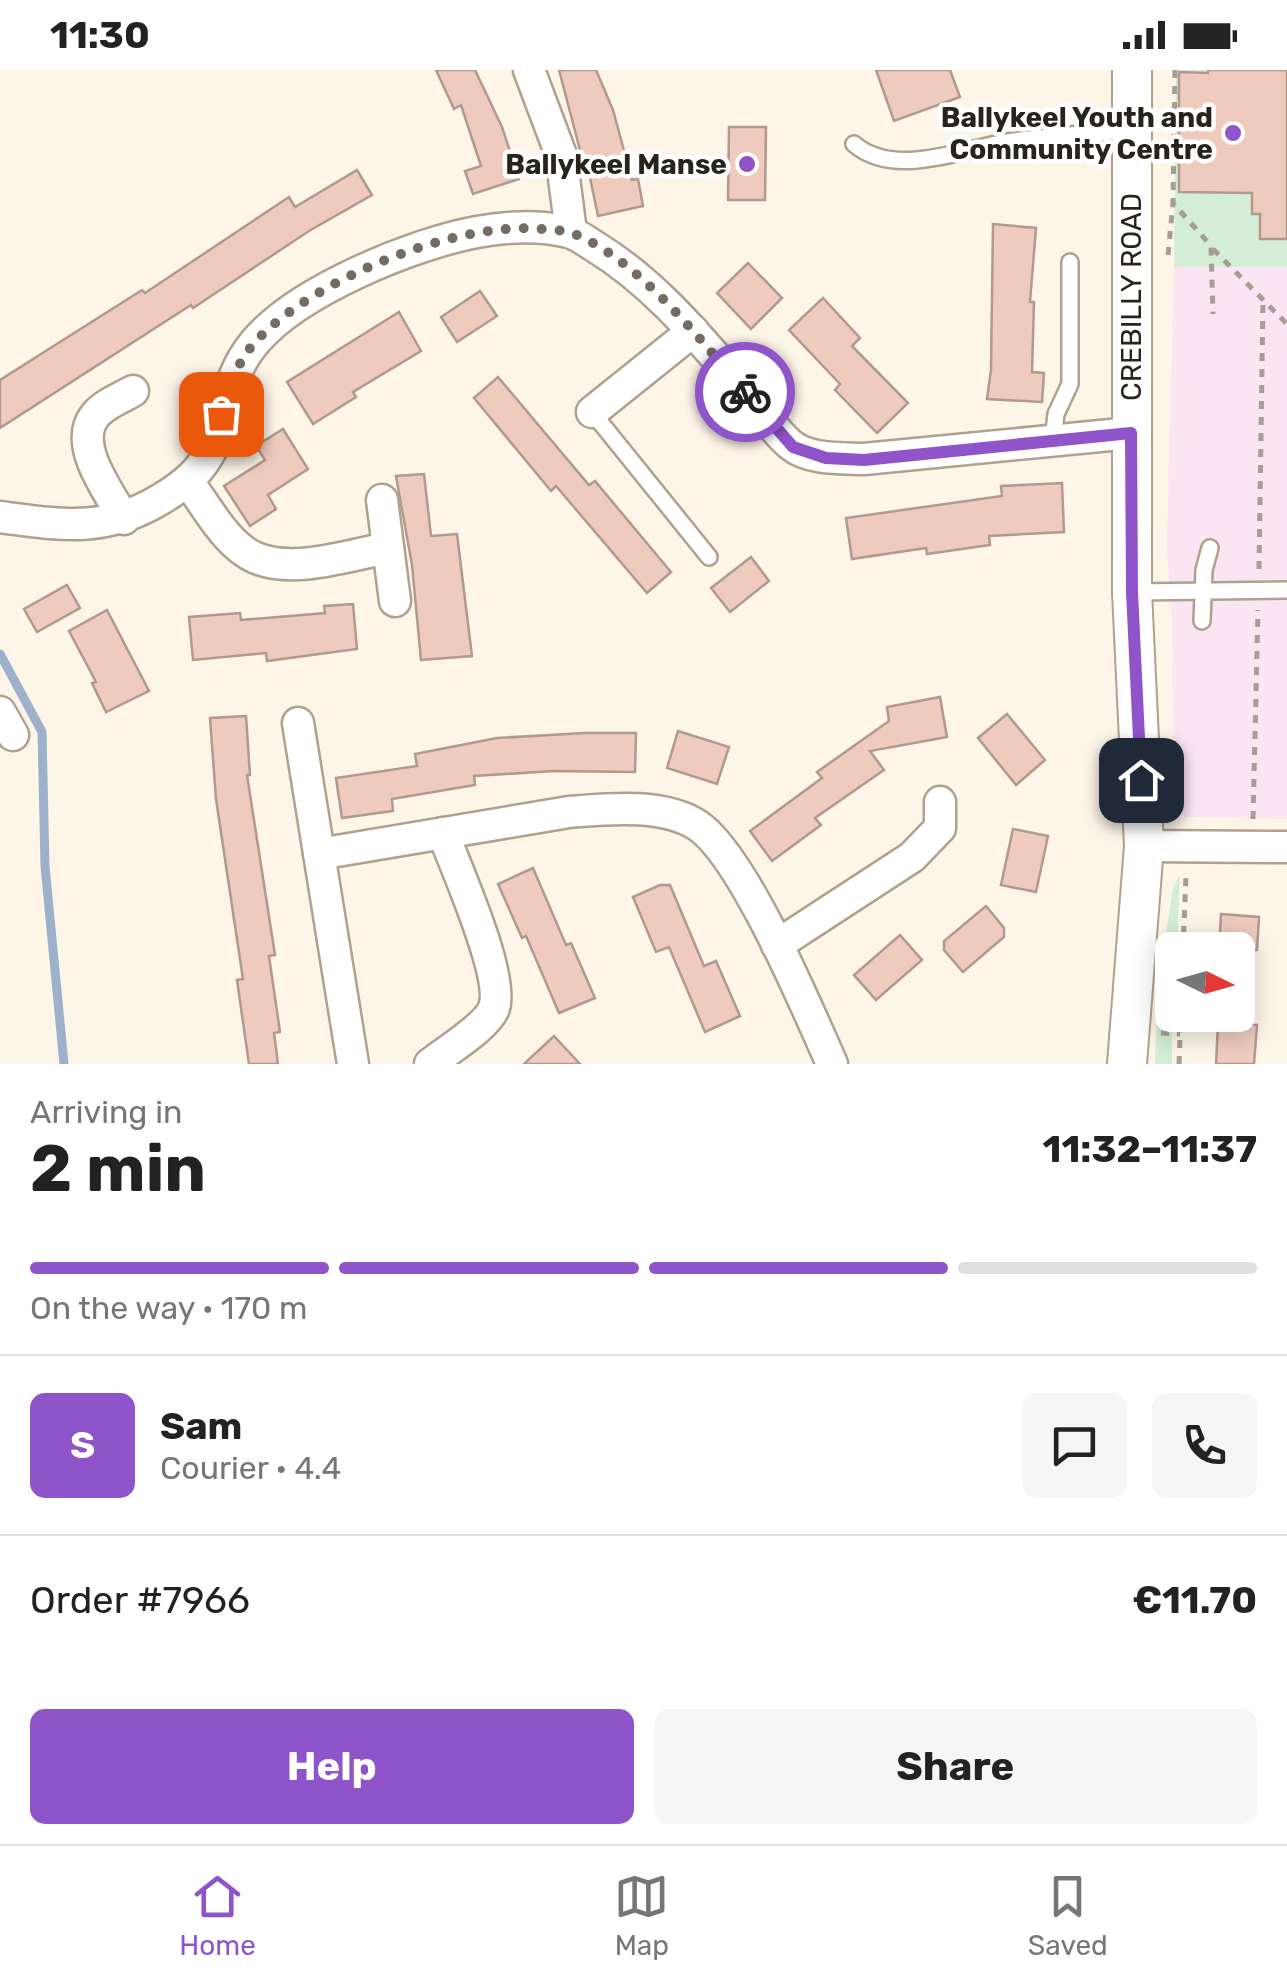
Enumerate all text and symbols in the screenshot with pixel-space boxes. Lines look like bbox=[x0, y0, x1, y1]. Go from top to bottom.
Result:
text: 11:30 bbox=[50, 12, 150, 58]
place label: Ballykeel Youth and Community Centre bbox=[941, 101, 1213, 166]
marker: Ballykeel Youth and Community Centre bbox=[1222, 122, 1244, 144]
place label: Ballykeel Manse bbox=[505, 148, 727, 181]
marker: Ballykeel Manse bbox=[736, 153, 758, 175]
street label: CREBILLY ROAD bbox=[1115, 193, 1148, 401]
courier bbox=[695, 342, 795, 442]
icon: bike bbox=[718, 365, 773, 420]
pin bbox=[179, 372, 264, 457]
icon: bag bbox=[194, 387, 249, 442]
pin bbox=[1099, 738, 1184, 823]
icon: home bbox=[1114, 753, 1169, 808]
north arrow bbox=[1155, 932, 1255, 1032]
map controls bbox=[1155, 932, 1255, 1032]
text: Arriving in bbox=[30, 1093, 182, 1131]
text: 11:32–11:37 bbox=[1043, 1126, 1257, 1172]
text: 2 min bbox=[30, 1130, 206, 1207]
text: On the way · 170 m bbox=[30, 1289, 308, 1327]
button: chat bbox=[1022, 1393, 1127, 1498]
button: phone bbox=[1152, 1393, 1257, 1498]
text: Sam bbox=[160, 1403, 242, 1449]
text: S bbox=[70, 1422, 95, 1468]
text: Courier · 4.4 bbox=[160, 1449, 341, 1487]
text: Order #7966 bbox=[30, 1577, 250, 1623]
text: €11.70 bbox=[1132, 1577, 1257, 1623]
button: Help bbox=[30, 1709, 634, 1824]
button: Share bbox=[654, 1709, 1257, 1824]
tab: Home bbox=[179, 1869, 256, 1962]
tab: Map bbox=[614, 1869, 669, 1962]
tab: Saved bbox=[1028, 1869, 1108, 1962]

